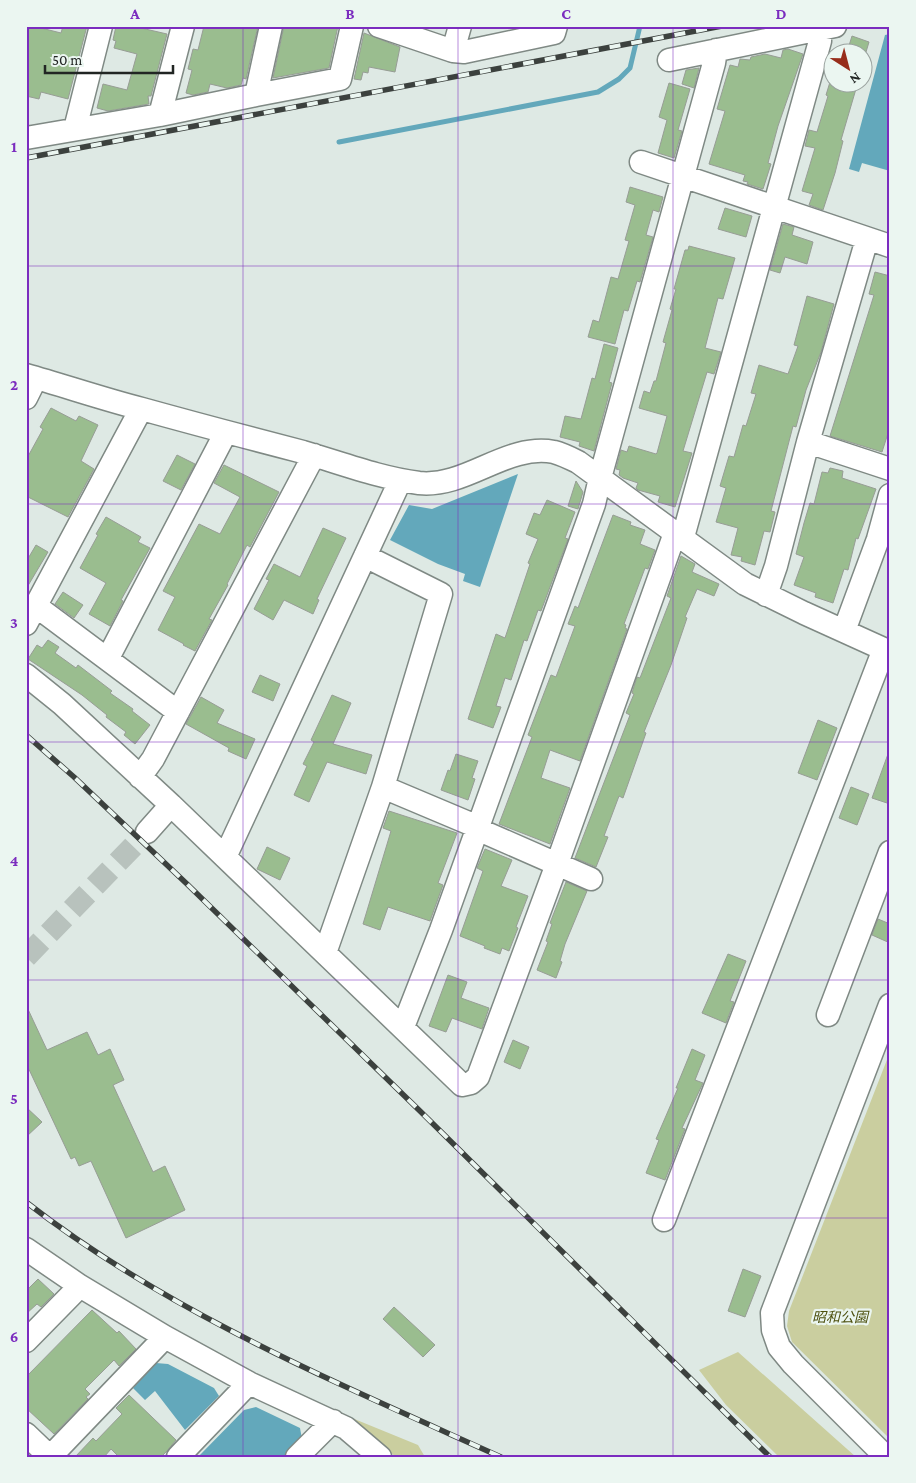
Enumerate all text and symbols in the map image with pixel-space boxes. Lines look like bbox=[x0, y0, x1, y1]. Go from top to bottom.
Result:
text: A bbox=[129, 5, 140, 22]
text: B bbox=[345, 5, 355, 22]
text: C bbox=[561, 5, 571, 22]
text: D bbox=[775, 5, 787, 22]
scale bar bbox=[45, 42, 172, 74]
north arrow bbox=[824, 42, 874, 92]
text: 50 m bbox=[52, 52, 82, 68]
text: N bbox=[847, 69, 864, 88]
text: 1 bbox=[11, 138, 17, 155]
text: 2 bbox=[10, 376, 18, 393]
text: 3 bbox=[10, 614, 18, 631]
text: 4 bbox=[10, 852, 19, 869]
text: 5 bbox=[10, 1090, 18, 1107]
park label: 昭和公園 bbox=[812, 1309, 870, 1325]
text: 6 bbox=[10, 1328, 18, 1345]

